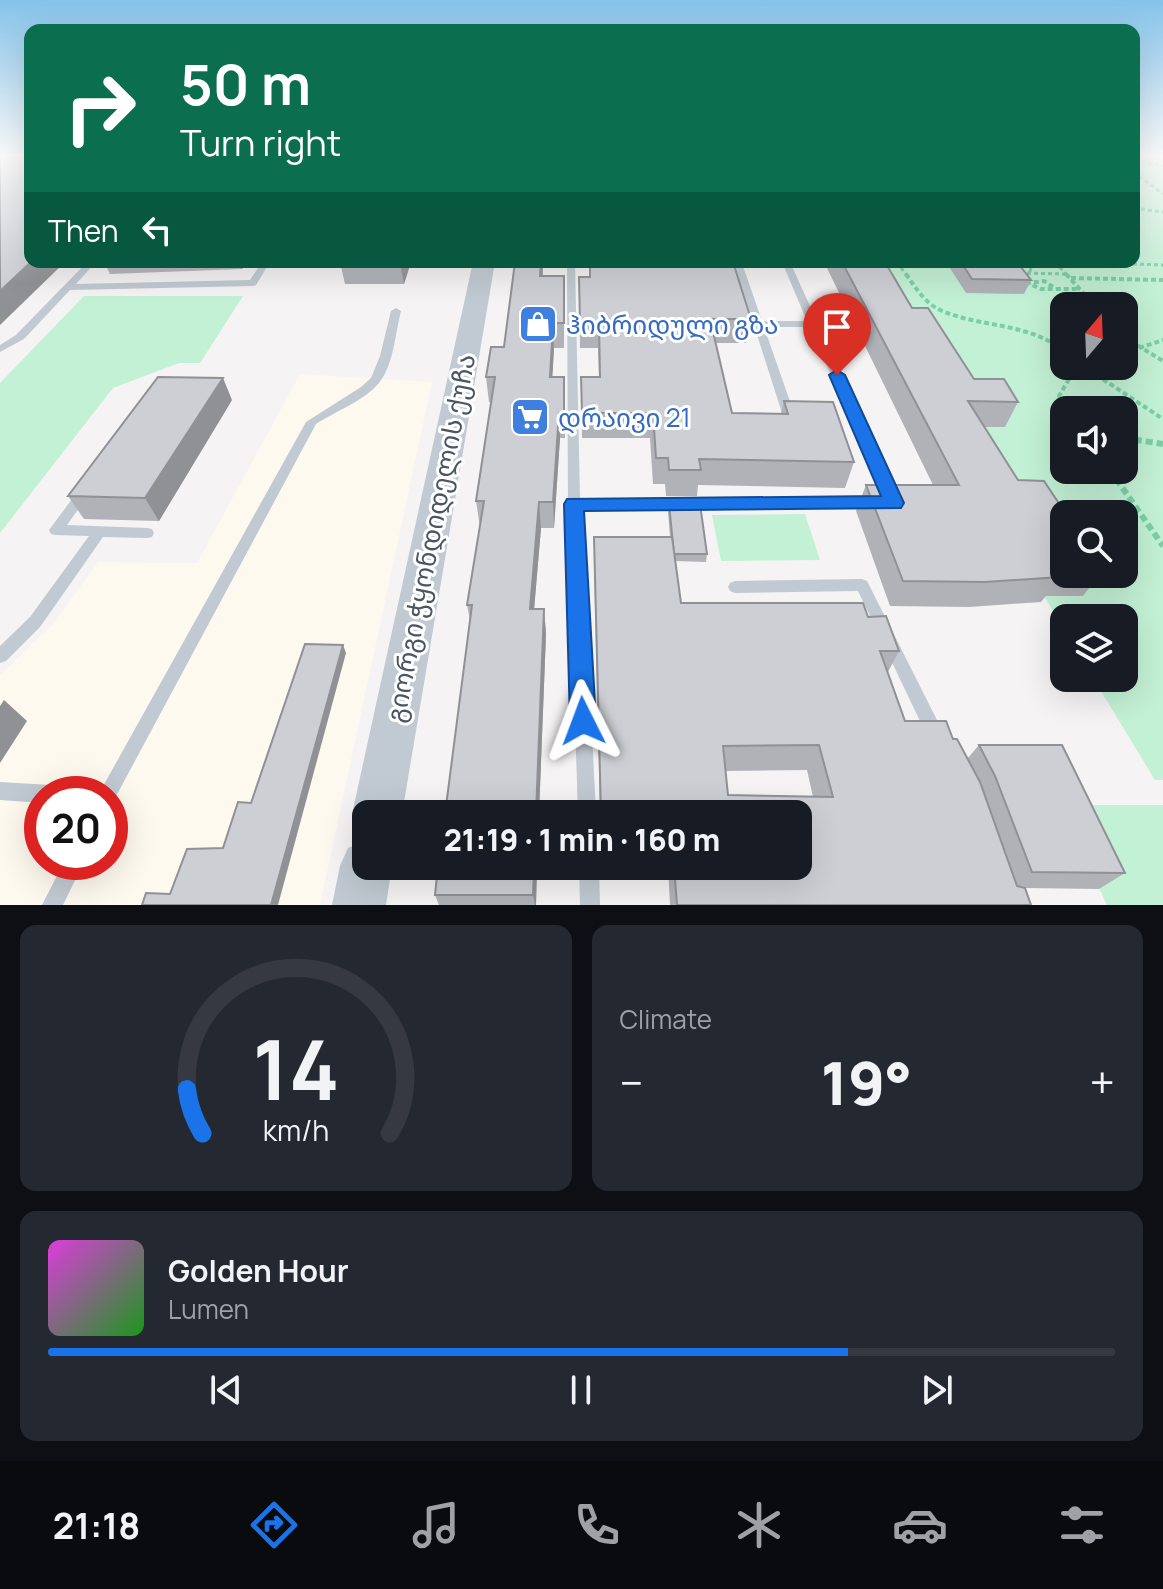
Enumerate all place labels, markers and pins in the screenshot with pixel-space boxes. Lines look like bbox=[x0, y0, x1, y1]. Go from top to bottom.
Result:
pin bbox=[803, 293, 871, 375]
shop icon: ჰიბრიდული გზა bbox=[517, 303, 559, 345]
place label: ჰიბრიდული გზა bbox=[566, 306, 779, 342]
supermarket icon: დრაივი 21 bbox=[509, 396, 551, 438]
place label: დრაივი 21 bbox=[558, 399, 691, 435]

